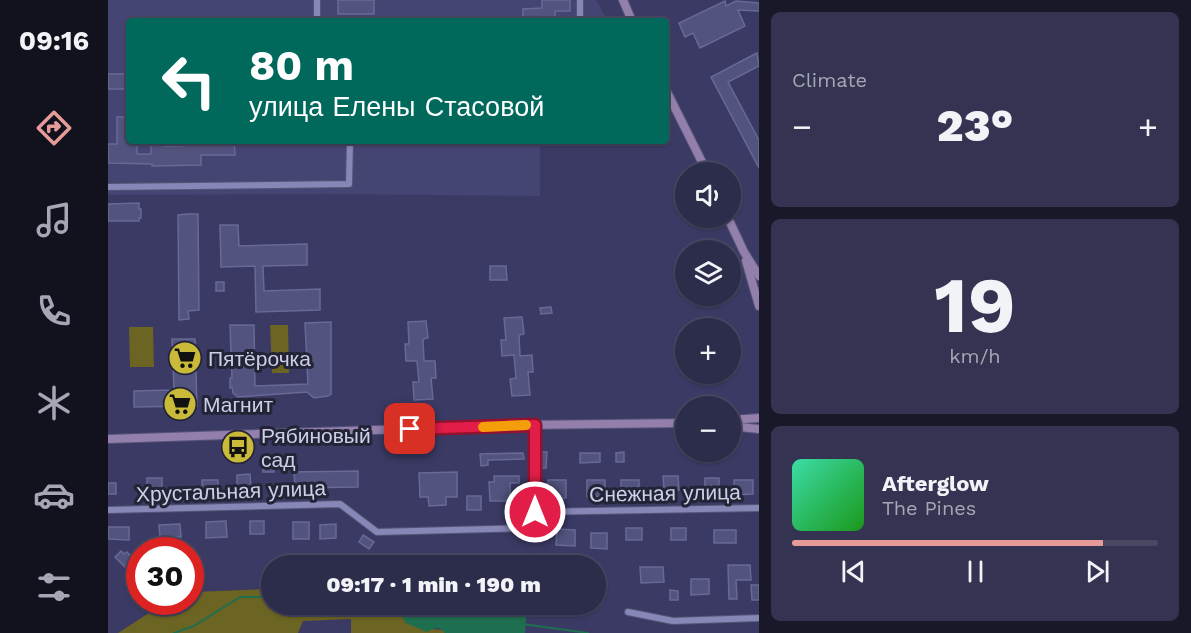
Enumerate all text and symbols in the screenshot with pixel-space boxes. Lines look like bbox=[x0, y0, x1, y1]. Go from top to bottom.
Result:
text: 09:16 bbox=[19, 25, 89, 57]
text: 80 m bbox=[249, 41, 354, 90]
icon: left bbox=[150, 42, 228, 120]
text: Climate bbox=[792, 68, 867, 92]
text: улица Елены Стасовой bbox=[249, 91, 544, 123]
text: 23° bbox=[937, 99, 1013, 152]
icon: directions bbox=[33, 107, 75, 149]
text: − bbox=[792, 107, 812, 146]
text: + bbox=[1138, 107, 1158, 146]
map controls bbox=[675, 162, 741, 462]
button: sound bbox=[675, 162, 741, 228]
icon: music bbox=[33, 199, 75, 241]
button: layers bbox=[675, 240, 741, 306]
text: 19 bbox=[934, 259, 1016, 351]
icon: phone bbox=[33, 290, 75, 332]
button: + bbox=[675, 318, 741, 384]
supermarket icon: Пятёрочка bbox=[167, 340, 203, 376]
text: km/h bbox=[949, 344, 1001, 368]
place label: Пятёрочка bbox=[208, 346, 311, 371]
icon: climate bbox=[33, 382, 75, 424]
supermarket icon: Магнит bbox=[162, 386, 198, 422]
place label: Магнит bbox=[203, 392, 273, 417]
button: − bbox=[675, 396, 741, 462]
pin bbox=[384, 403, 435, 454]
icon: arrive bbox=[393, 412, 426, 445]
place label: Рябиновый сад bbox=[261, 423, 371, 472]
bus stop icon: Рябиновый сад bbox=[220, 429, 256, 465]
text: Afterglow bbox=[882, 471, 989, 496]
icon: car bbox=[33, 474, 75, 516]
street label: Хрустальная улица bbox=[136, 475, 327, 507]
street label: Снежная улица bbox=[589, 479, 741, 507]
position arrow bbox=[503, 480, 567, 544]
text: The Pines bbox=[882, 496, 976, 520]
speed limit sign: 30 bbox=[126, 537, 204, 615]
icon: previous bbox=[837, 555, 870, 588]
icon: pause bbox=[959, 555, 992, 588]
icon: next bbox=[1081, 555, 1114, 588]
icon: filters bbox=[33, 566, 75, 608]
text: 09:17 · 1 min · 190 m bbox=[326, 572, 541, 597]

